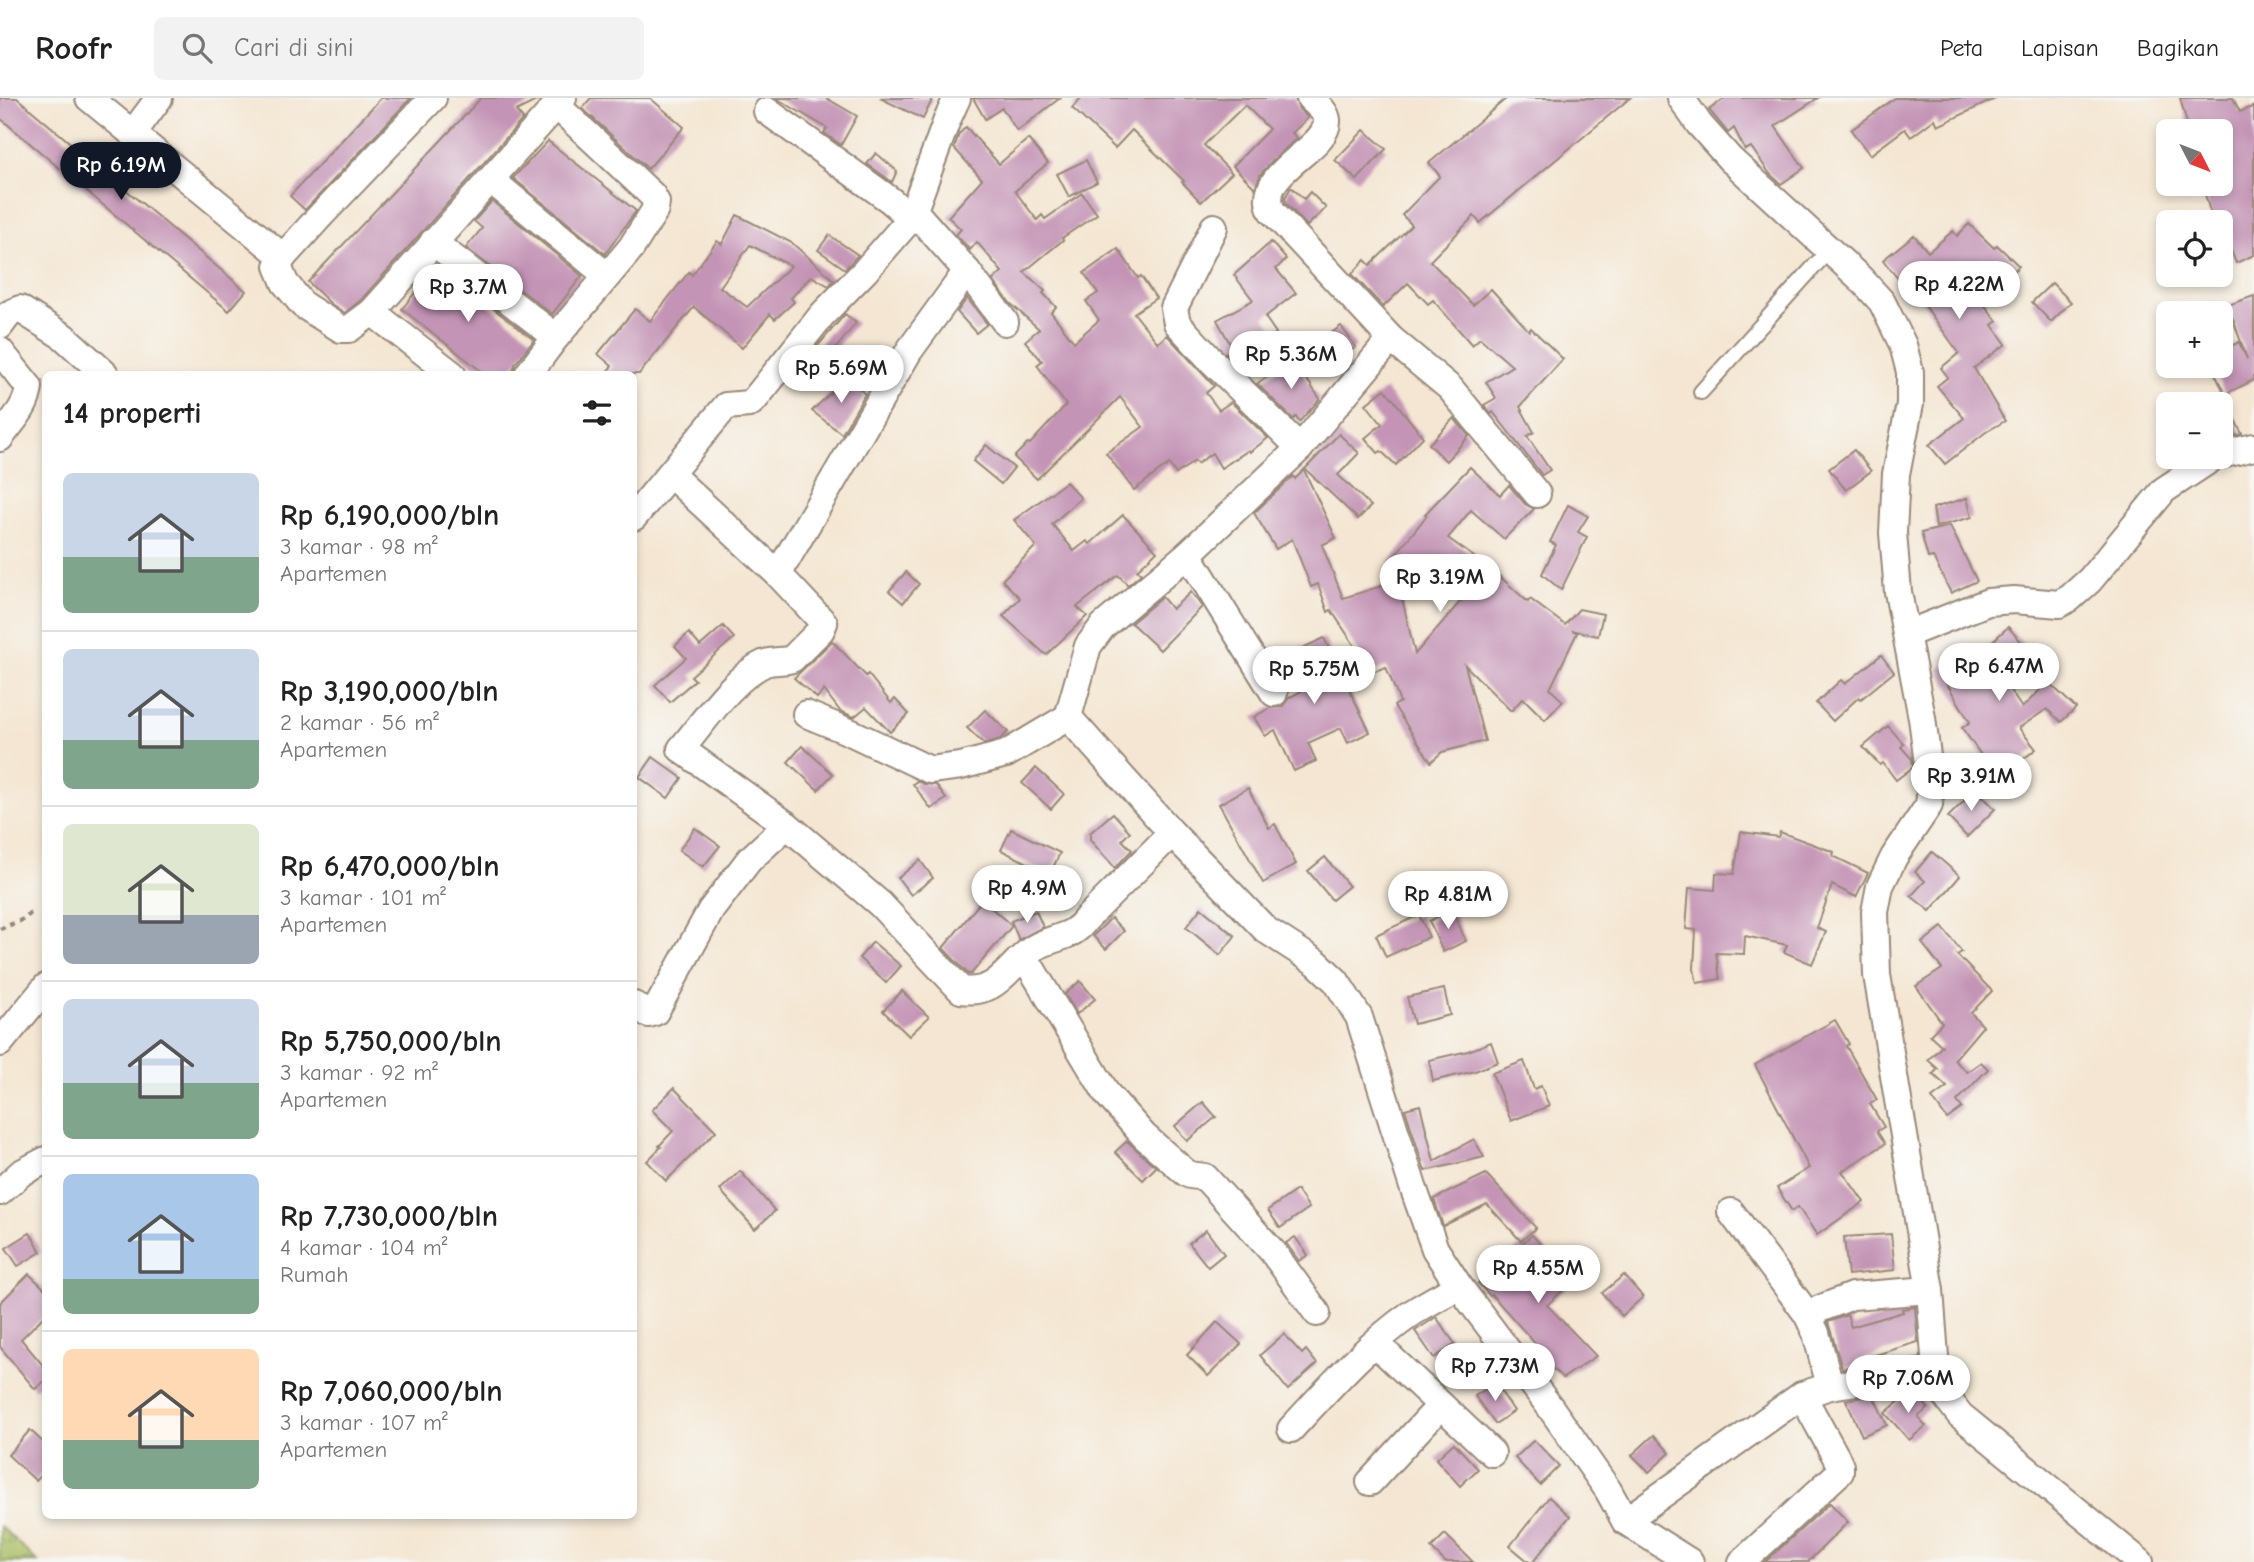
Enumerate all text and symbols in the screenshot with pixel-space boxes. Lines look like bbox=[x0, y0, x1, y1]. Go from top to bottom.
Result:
search box bbox=[154, 17, 644, 80]
text: Roofr bbox=[35, 29, 112, 67]
icon: search bbox=[178, 29, 216, 67]
text: Cari di sini bbox=[234, 33, 354, 63]
text: Peta bbox=[1940, 34, 1983, 62]
text: Lapisan bbox=[2021, 34, 2099, 62]
text: Bagikan bbox=[2137, 34, 2219, 62]
north arrow bbox=[2156, 119, 2233, 196]
map controls bbox=[2156, 119, 2233, 469]
pin: Rp 6.19M bbox=[49, 142, 193, 202]
text: Rp 6.19M bbox=[76, 151, 166, 178]
button: locate bbox=[2156, 210, 2233, 287]
pin: Rp 4.22M bbox=[1887, 262, 2031, 321]
pin: Rp 3.7M bbox=[403, 264, 533, 324]
text: Rp 4.22M bbox=[1914, 270, 2004, 297]
text: Rp 3.7M bbox=[429, 273, 507, 300]
button: + bbox=[2156, 301, 2233, 378]
pin: Rp 5.36M bbox=[1219, 331, 1363, 391]
text: Rp 5.36M bbox=[1245, 340, 1337, 367]
pin: Rp 5.69M bbox=[769, 345, 913, 405]
text: Rp 5.69M bbox=[795, 354, 887, 381]
button: − bbox=[2156, 392, 2233, 469]
icon: filters bbox=[578, 394, 616, 432]
text: 14 properti bbox=[63, 396, 202, 431]
text: Rp 6,190,000/bln bbox=[280, 498, 499, 533]
icon: home bbox=[119, 501, 203, 585]
text: 3 kamar · 98 m² bbox=[280, 533, 438, 560]
pin: Rp 3.19M bbox=[1368, 554, 1512, 614]
text: Apartemen bbox=[280, 560, 387, 587]
text: Rp 3.19M bbox=[1396, 563, 1484, 590]
pin: Rp 6.47M bbox=[1927, 644, 2071, 703]
pin: Rp 5.75M bbox=[1242, 646, 1386, 706]
text: Rp 6.47M bbox=[1954, 652, 2044, 679]
text: Rp 5.75M bbox=[1268, 655, 1360, 682]
text: Rp 3,190,000/bln bbox=[280, 674, 498, 709]
icon: home bbox=[119, 677, 203, 761]
text: 2 kamar · 56 m² bbox=[280, 709, 439, 736]
text: Apartemen bbox=[280, 736, 387, 763]
pin: Rp 3.91M bbox=[1899, 754, 2043, 813]
text: Rp 3.91M bbox=[1927, 762, 2015, 789]
text: Rp 6,470,000/bln bbox=[280, 849, 499, 884]
icon: home bbox=[119, 852, 203, 936]
pin: Rp 4.9M bbox=[962, 866, 1092, 925]
pin: Rp 4.81M bbox=[1376, 872, 1520, 931]
text: Rp 4.9M bbox=[987, 874, 1067, 901]
text: Rp 4.81M bbox=[1404, 880, 1492, 907]
text: 3 kamar · 101 m² bbox=[280, 884, 446, 911]
text: Apartemen bbox=[280, 911, 387, 938]
text: Rp 5,750,000/bln bbox=[280, 1024, 502, 1059]
icon: home bbox=[119, 1027, 203, 1111]
text: 3 kamar · 92 m² bbox=[280, 1059, 438, 1086]
text: Apartemen bbox=[280, 1086, 387, 1113]
text: Rp 7,730,000/bln bbox=[280, 1199, 498, 1234]
icon: home bbox=[119, 1202, 203, 1286]
text: 4 kamar · 104 m² bbox=[280, 1234, 447, 1261]
pin: Rp 4.55M bbox=[1466, 1246, 1610, 1305]
text: Rp 4.55M bbox=[1492, 1254, 1584, 1281]
text: Rumah bbox=[280, 1261, 349, 1288]
pin: Rp 7.73M bbox=[1423, 1344, 1567, 1403]
text: Rp 7.73M bbox=[1451, 1352, 1539, 1379]
pin: Rp 7.06M bbox=[1836, 1356, 1980, 1415]
text: Rp 7.06M bbox=[1862, 1364, 1954, 1391]
text: Rp 7,060,000/bln bbox=[280, 1374, 503, 1409]
icon: home bbox=[119, 1377, 203, 1461]
text: 3 kamar · 107 m² bbox=[280, 1409, 448, 1436]
text: Apartemen bbox=[280, 1436, 387, 1463]

